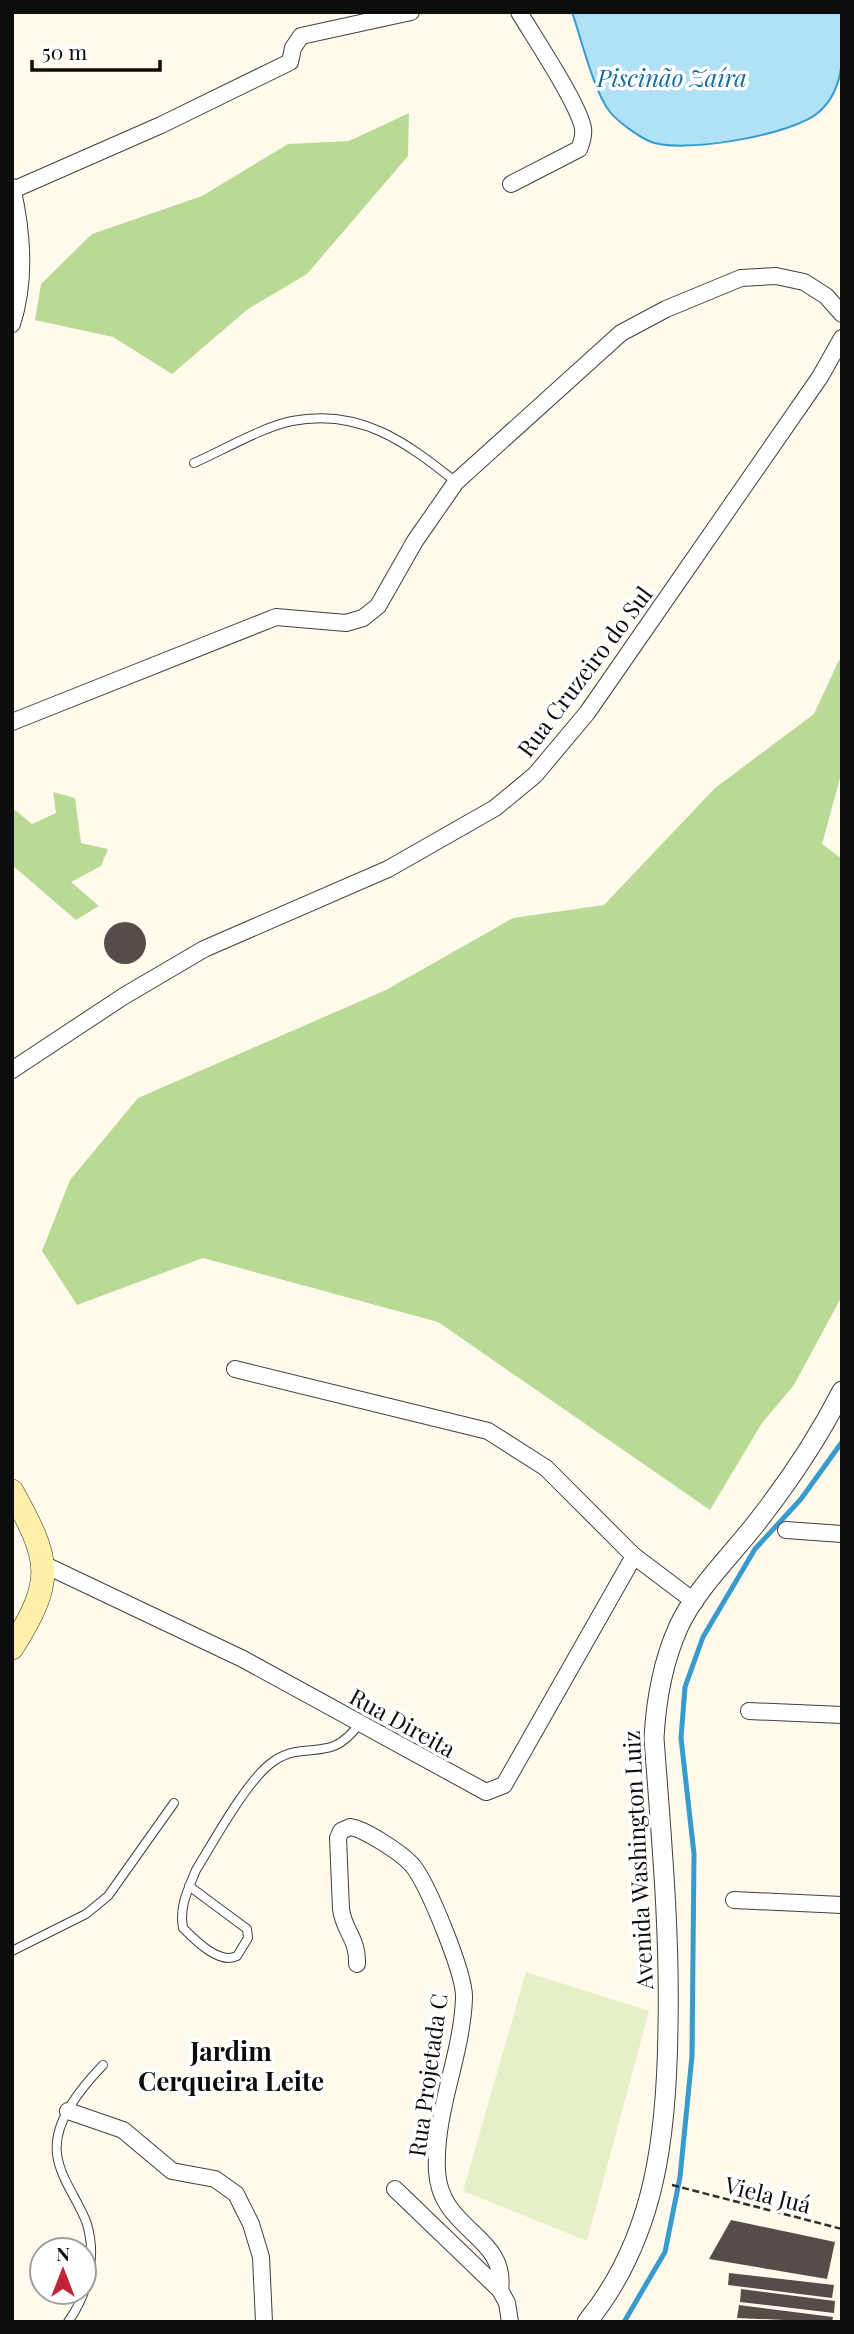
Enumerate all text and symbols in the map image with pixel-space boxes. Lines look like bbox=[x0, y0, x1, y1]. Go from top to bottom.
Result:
scale bar bbox=[32, 28, 159, 72]
text: 50 m bbox=[42, 37, 88, 65]
water label: Piscinão Zaíra bbox=[596, 61, 747, 93]
street label: Rua Cruzeiro do Sul bbox=[510, 579, 659, 763]
street label: Rua Direita bbox=[345, 1680, 462, 1764]
street label: Avenida Washington Luiz bbox=[615, 1730, 659, 1991]
street label: Rua Projetada C bbox=[400, 1991, 454, 2159]
district label: Jardim Cerqueira Leite bbox=[138, 2033, 324, 2098]
street label: Viela Juá bbox=[721, 2168, 815, 2220]
north arrow bbox=[28, 2236, 98, 2306]
text: N bbox=[56, 2240, 70, 2266]

